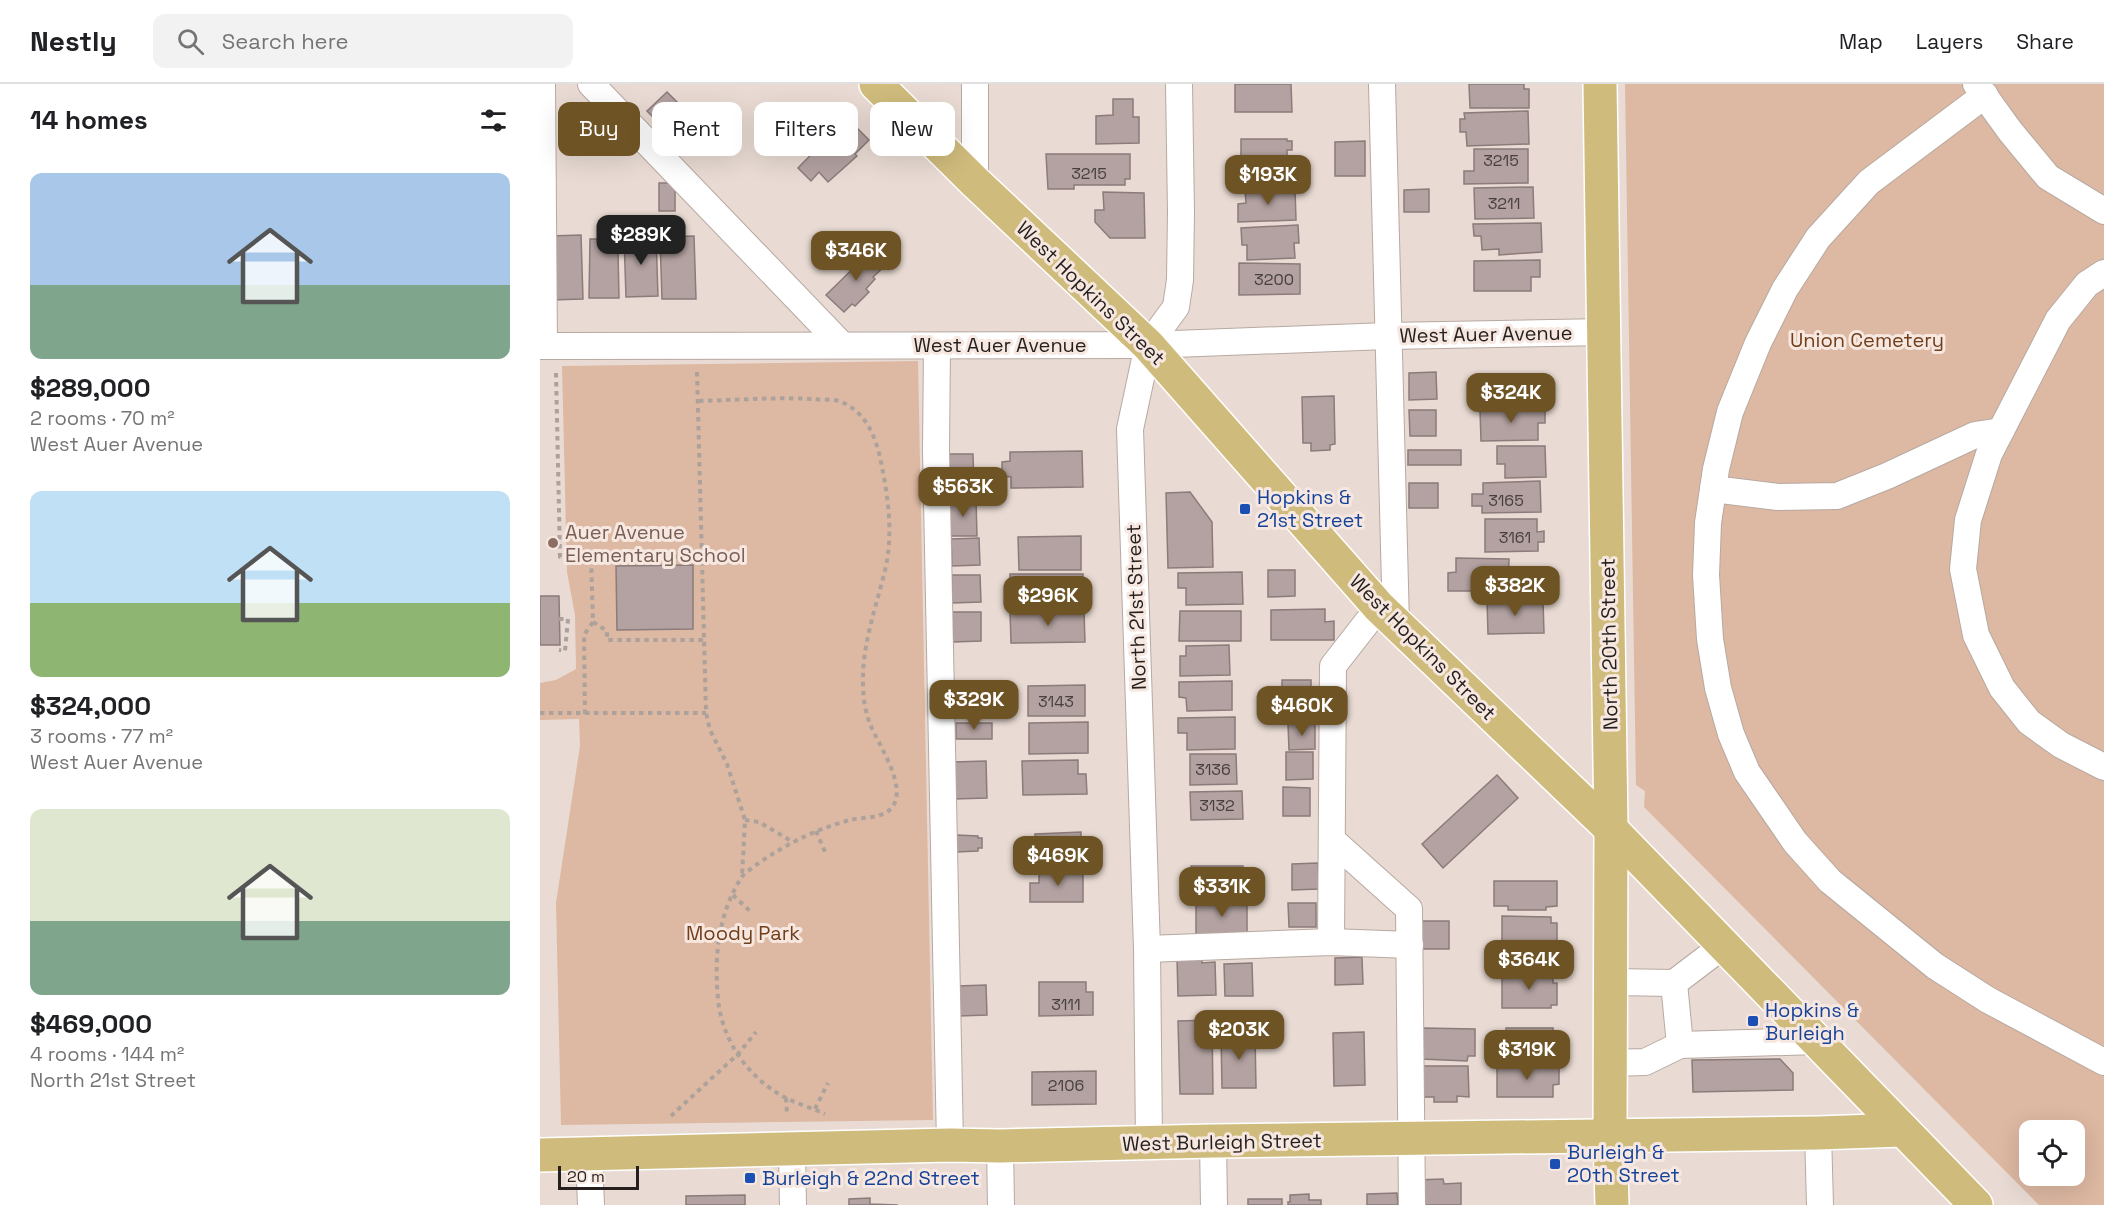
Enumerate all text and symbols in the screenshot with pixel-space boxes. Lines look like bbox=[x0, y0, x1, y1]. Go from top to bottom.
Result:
search box bbox=[153, 14, 573, 68]
text: Nestly bbox=[30, 23, 117, 59]
icon: search bbox=[174, 25, 207, 58]
text: Search here bbox=[222, 27, 349, 55]
text: Map bbox=[1839, 28, 1883, 55]
text: Layers bbox=[1916, 28, 1983, 55]
text: Share bbox=[2016, 28, 2074, 55]
chip: Buy bbox=[558, 102, 640, 156]
chip: Rent bbox=[652, 102, 742, 156]
chip: Filters bbox=[754, 102, 858, 156]
chip: New bbox=[870, 102, 955, 156]
text: 14 homes bbox=[30, 103, 148, 137]
icon: filters bbox=[477, 104, 510, 137]
house number: 3215 bbox=[1483, 150, 1519, 171]
pin: $193K bbox=[1226, 155, 1310, 206]
text: $193K bbox=[1239, 161, 1297, 187]
house number: 3215 bbox=[1071, 163, 1107, 184]
house number: 3211 bbox=[1488, 193, 1520, 214]
icon: home bbox=[216, 212, 324, 320]
pin: $289K bbox=[599, 215, 683, 266]
street label: West Hopkins Street bbox=[1011, 215, 1171, 371]
text: $289K bbox=[611, 221, 671, 247]
pin: $346K bbox=[814, 231, 898, 282]
text: $346K bbox=[825, 237, 887, 263]
house number: 3200 bbox=[1254, 269, 1294, 290]
street label: West Auer Avenue bbox=[1399, 319, 1573, 349]
park label: Union Cemetery bbox=[1790, 327, 1944, 353]
street label: West Auer Avenue bbox=[913, 332, 1087, 358]
text: $289,000 bbox=[30, 371, 150, 405]
pin: $324K bbox=[1469, 373, 1553, 424]
text: $324K bbox=[1480, 379, 1542, 405]
text: 2 rooms · 70 m² bbox=[30, 405, 174, 431]
text: West Auer Avenue bbox=[30, 431, 203, 457]
pin: $563K bbox=[921, 467, 1005, 518]
text: $563K bbox=[932, 473, 994, 499]
place label: Hopkins & 21st Street bbox=[1257, 484, 1363, 533]
house number: 3165 bbox=[1488, 490, 1524, 511]
marker: Hopkins & 21st Street bbox=[1238, 502, 1252, 516]
place label: Auer Avenue Elementary School bbox=[565, 519, 746, 568]
street label: North 21st Street bbox=[1120, 524, 1152, 690]
house number: 3161 bbox=[1499, 527, 1531, 548]
icon: home bbox=[216, 530, 324, 638]
marker: Auer Avenue Elementary School bbox=[546, 536, 560, 550]
street label: North 20th Street bbox=[1594, 558, 1624, 730]
pin: $382K bbox=[1473, 566, 1557, 617]
street label: West Hopkins Street bbox=[1344, 568, 1502, 726]
text: $382K bbox=[1485, 572, 1545, 598]
pin: $296K bbox=[1006, 576, 1090, 627]
text: $296K bbox=[1017, 582, 1079, 608]
pin: $329K bbox=[932, 680, 1016, 731]
text: $329K bbox=[944, 686, 1004, 712]
pin: $460K bbox=[1260, 686, 1344, 737]
text: $324,000 bbox=[30, 689, 151, 723]
house number: 3143 bbox=[1038, 691, 1074, 712]
text: $460K bbox=[1271, 692, 1333, 718]
text: 3 rooms · 77 m² bbox=[30, 723, 173, 749]
text: West Auer Avenue bbox=[30, 749, 203, 775]
house number: 3136 bbox=[1195, 759, 1231, 780]
house number: 3132 bbox=[1199, 795, 1235, 816]
pin: $469K bbox=[1016, 836, 1100, 887]
text: $469K bbox=[1027, 842, 1089, 868]
icon: home bbox=[216, 848, 324, 956]
pin: $331K bbox=[1180, 867, 1264, 918]
text: $331K bbox=[1193, 873, 1251, 899]
park label: Moody Park bbox=[686, 920, 800, 946]
pin: $364K bbox=[1487, 940, 1571, 991]
text: $364K bbox=[1498, 946, 1560, 972]
house number: 3111 bbox=[1051, 994, 1081, 1015]
place label: Hopkins & Burleigh bbox=[1765, 997, 1859, 1046]
text: $469,000 bbox=[30, 1007, 152, 1041]
pin: $203K bbox=[1197, 1010, 1281, 1061]
marker: Hopkins & Burleigh bbox=[1746, 1014, 1760, 1028]
text: $203K bbox=[1208, 1016, 1270, 1042]
pin: $319K bbox=[1485, 1030, 1569, 1081]
text: $319K bbox=[1498, 1036, 1556, 1062]
text: 4 rooms · 144 m² bbox=[30, 1041, 184, 1067]
text: North 21st Street bbox=[30, 1067, 196, 1093]
house number: 2106 bbox=[1048, 1075, 1084, 1096]
map controls bbox=[2019, 1120, 2085, 1186]
button: locate bbox=[2019, 1120, 2085, 1186]
street label: West Burleigh Street bbox=[1122, 1127, 1322, 1157]
place label: Burleigh & 20th Street bbox=[1567, 1139, 1680, 1188]
marker: Burleigh & 20th Street bbox=[1548, 1157, 1562, 1171]
scale bar bbox=[558, 1163, 639, 1190]
place label: Burleigh & 22nd Street bbox=[762, 1165, 980, 1191]
text: 20 m bbox=[567, 1166, 605, 1187]
marker: Burleigh & 22nd Street bbox=[743, 1171, 757, 1185]

